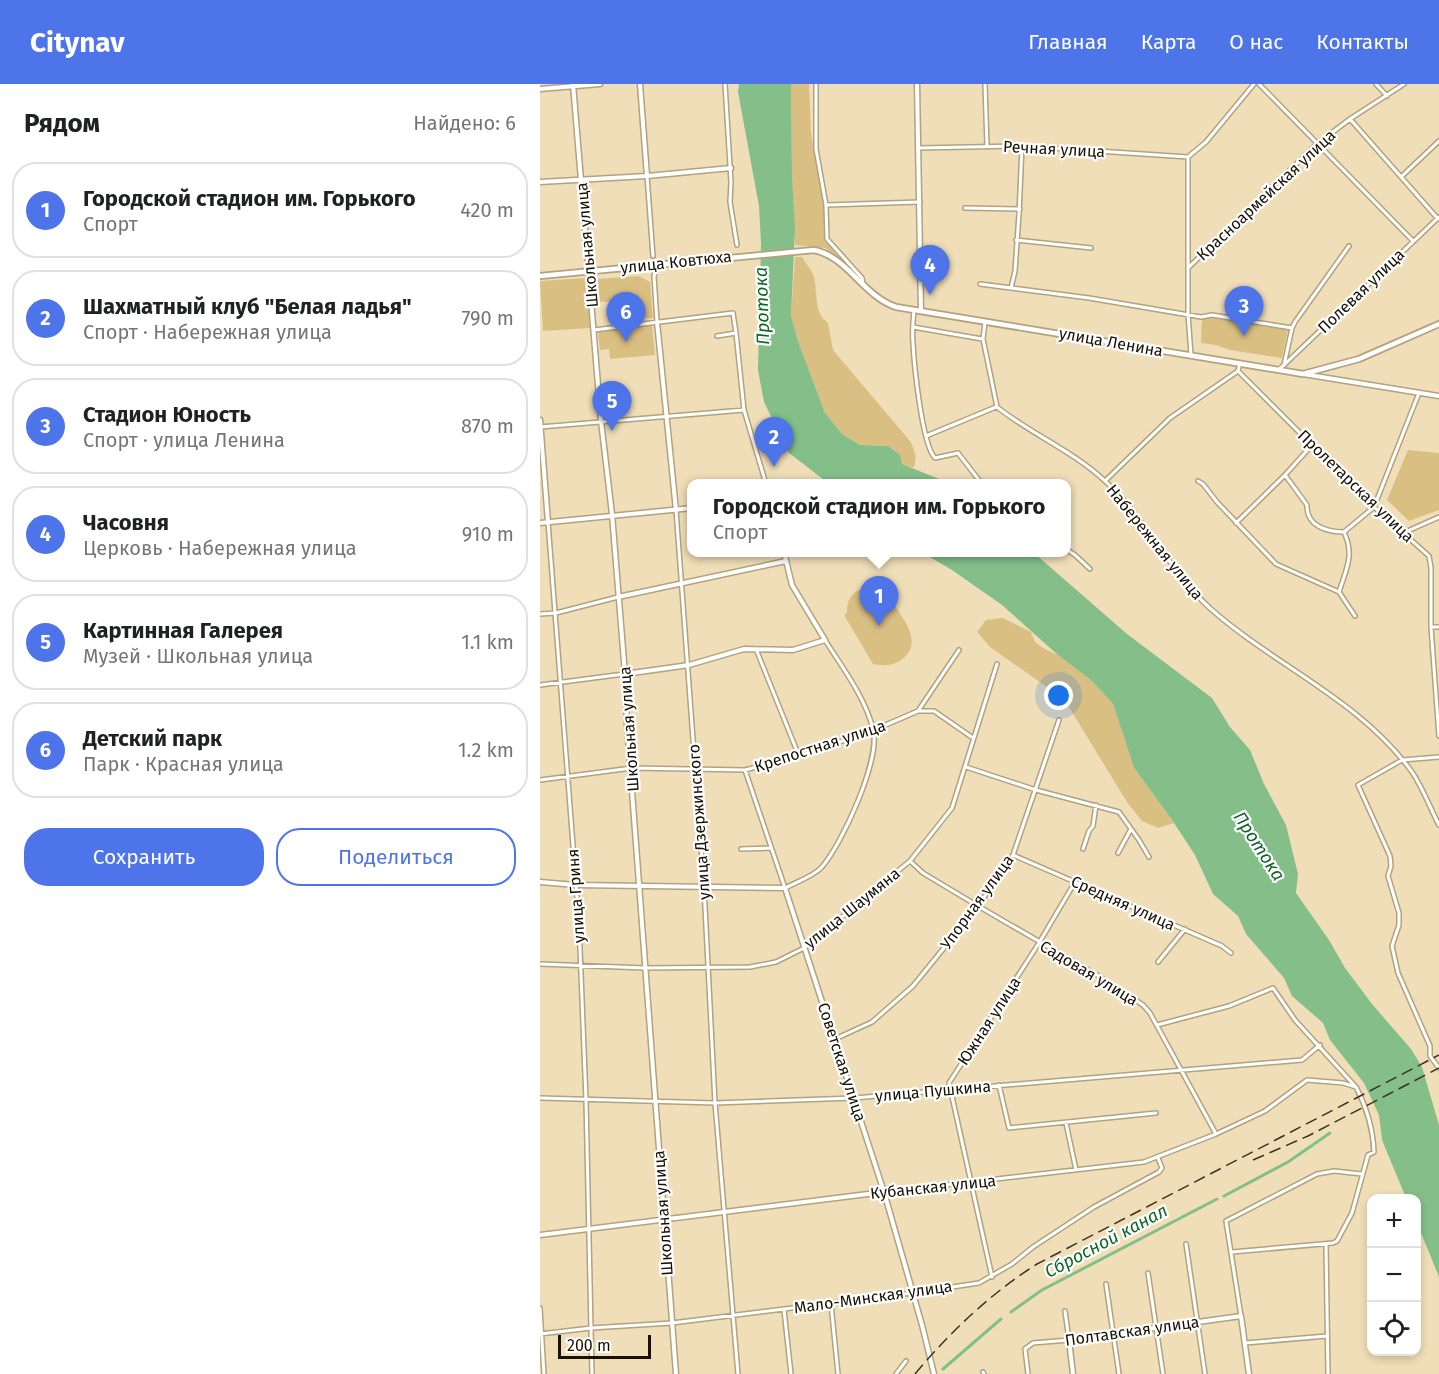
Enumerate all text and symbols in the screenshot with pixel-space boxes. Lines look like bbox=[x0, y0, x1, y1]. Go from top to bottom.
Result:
text: Citynav bbox=[30, 26, 125, 59]
text: Главная bbox=[1028, 29, 1108, 55]
text: Карта bbox=[1141, 29, 1196, 55]
text: О нас bbox=[1229, 29, 1283, 55]
text: Контакты bbox=[1316, 29, 1409, 55]
text: Рядом bbox=[24, 108, 100, 139]
text: Найдено: 6 bbox=[413, 111, 516, 135]
street label: Красноармейская улица bbox=[1193, 126, 1339, 264]
street label: Речная улица bbox=[1002, 137, 1106, 161]
street label: Школьная улица bbox=[572, 182, 602, 308]
text: Городской cтадион им. Горького bbox=[83, 185, 416, 212]
text: 1 bbox=[41, 198, 50, 222]
text: 420 m bbox=[460, 198, 514, 222]
text: Спорт bbox=[83, 212, 138, 236]
street label: Полевая улица bbox=[1314, 245, 1408, 337]
pin: 4 bbox=[910, 246, 950, 295]
street label: улица Ковтюха bbox=[619, 247, 733, 277]
water label: Протока bbox=[750, 267, 774, 345]
pin: 3 bbox=[1224, 286, 1264, 336]
pin: 6 bbox=[606, 292, 646, 342]
text: Шахматный клуб "Белая ладья" bbox=[83, 293, 412, 320]
text: 2 bbox=[40, 306, 51, 330]
text: 790 m bbox=[461, 306, 514, 330]
text: Спорт · Набережная улица bbox=[83, 320, 332, 344]
street label: улица Ленина bbox=[1057, 323, 1165, 361]
pin: 5 bbox=[592, 382, 632, 431]
text: Стадион Юность bbox=[83, 401, 251, 428]
text: 3 bbox=[40, 414, 51, 438]
text: 870 m bbox=[461, 414, 514, 438]
pin: 2 bbox=[754, 418, 794, 467]
street label: Пролетарская улица bbox=[1294, 426, 1418, 546]
text: Спорт · улица Ленина bbox=[83, 428, 285, 452]
popup bbox=[687, 479, 1071, 557]
street label: Набережная улица bbox=[1103, 480, 1207, 604]
text: Городской cтадион им. Горького bbox=[713, 493, 1045, 520]
text: Часовня bbox=[83, 509, 169, 536]
text: Спорт bbox=[713, 520, 767, 544]
text: 4 bbox=[40, 522, 51, 546]
text: 910 m bbox=[462, 522, 514, 546]
text: Церковь · Набережная улица bbox=[83, 536, 357, 560]
pin: 1 bbox=[860, 576, 898, 626]
text: Картинная Галерея bbox=[83, 617, 283, 644]
text: 5 bbox=[40, 630, 51, 654]
text: 1.1 km bbox=[461, 630, 514, 654]
text: Музей · Школьная улица bbox=[83, 644, 313, 668]
street label: Школьная улица bbox=[615, 666, 643, 792]
your location bbox=[1044, 681, 1073, 710]
street label: Крепостная улица bbox=[752, 716, 888, 776]
text: Детский парк bbox=[83, 725, 222, 752]
text: 6 bbox=[40, 738, 51, 762]
text: 1.2 km bbox=[458, 738, 514, 762]
street label: улица Дзержинского bbox=[684, 743, 714, 901]
text: Парк · Красная улица bbox=[83, 752, 284, 776]
water label: Протока bbox=[1228, 807, 1290, 885]
button: Сохранить bbox=[24, 828, 264, 886]
button: Поделиться bbox=[276, 828, 516, 886]
street label: улица Гриня bbox=[563, 848, 589, 944]
street label: Упорная улица bbox=[936, 851, 1018, 953]
street label: улица Шаумяна bbox=[800, 864, 904, 952]
street label: Средняя улица bbox=[1068, 872, 1178, 934]
street label: Садовая улица bbox=[1037, 936, 1141, 1010]
street label: Южная улица bbox=[953, 973, 1025, 1069]
street label: Советская улица bbox=[814, 1000, 870, 1124]
street label: улица Пушкина bbox=[874, 1076, 992, 1106]
street label: Школьная улица bbox=[649, 1150, 677, 1276]
street label: Кубанская улица bbox=[869, 1171, 997, 1203]
map controls bbox=[1367, 1194, 1421, 1356]
button: + bbox=[1367, 1194, 1421, 1248]
water label: Сбросной канал bbox=[1041, 1199, 1171, 1283]
button: − bbox=[1367, 1248, 1421, 1302]
street label: Мало-Минская улица bbox=[793, 1276, 953, 1318]
button: locate bbox=[1367, 1302, 1421, 1356]
street label: Полтавская улица bbox=[1064, 1312, 1200, 1350]
scale bar bbox=[558, 1332, 651, 1360]
text: 200 m bbox=[567, 1336, 611, 1355]

